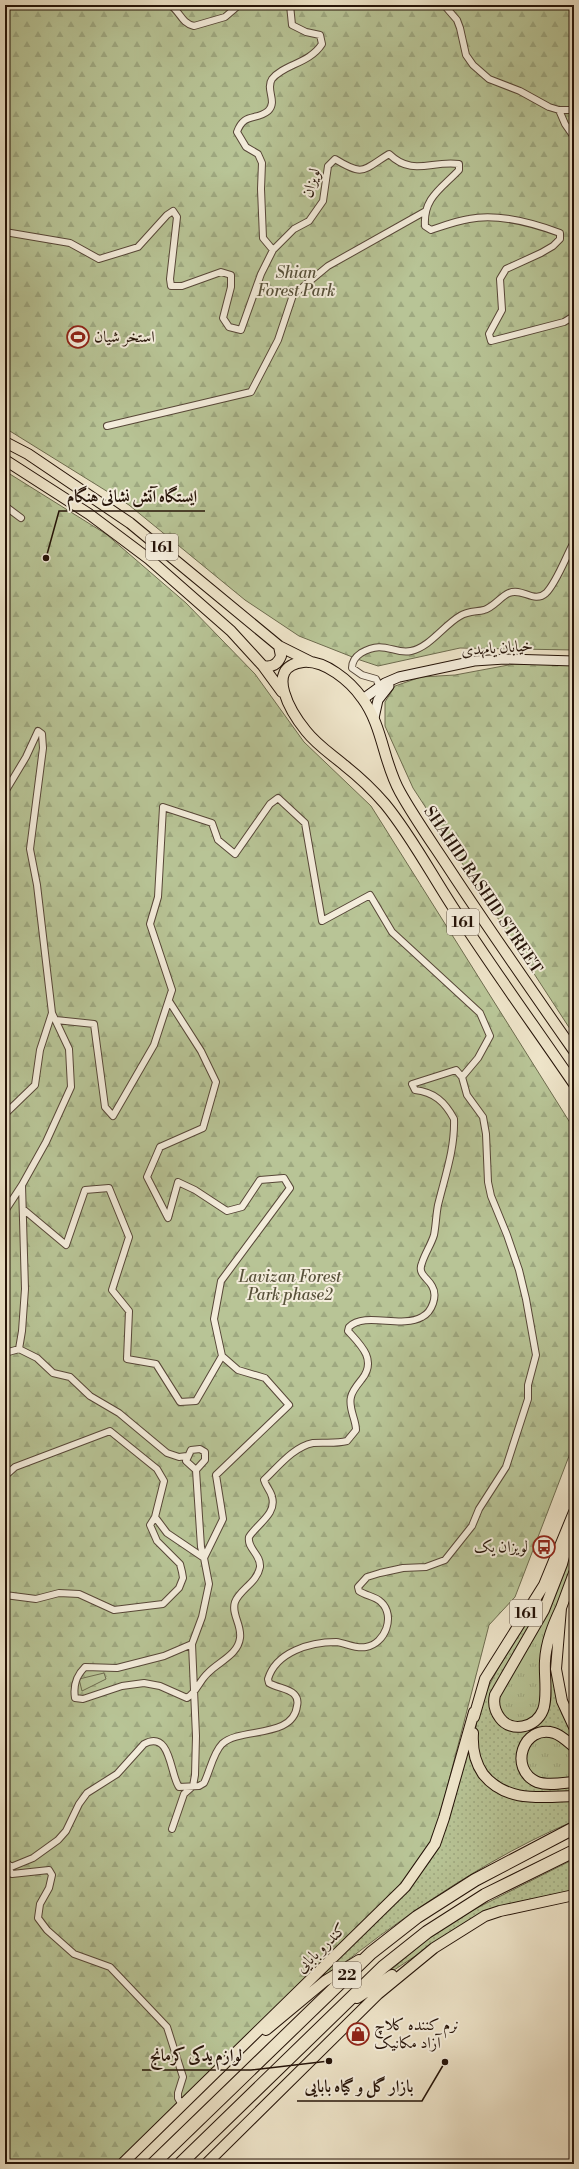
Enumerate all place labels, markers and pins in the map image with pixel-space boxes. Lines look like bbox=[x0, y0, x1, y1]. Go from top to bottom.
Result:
sports icon: استخر شیان bbox=[65, 324, 91, 350]
place label: استخر شیان bbox=[94, 327, 155, 347]
callout: ایستگاه آتش نشانی هنگام bbox=[59, 482, 205, 511]
bus stop icon: لویزان یک bbox=[531, 1534, 557, 1560]
place label: لویزان یک bbox=[474, 1537, 528, 1557]
place label: نرم کننده کلاچ آزاد مکانیک bbox=[374, 2015, 459, 2053]
shop icon: نرم کننده کلاچ آزاد مکانیک bbox=[345, 2021, 371, 2047]
callout: لوازم یدکی کرمانج bbox=[142, 2041, 251, 2070]
callout: بازار گل و گیاه بابایی bbox=[297, 2072, 422, 2101]

